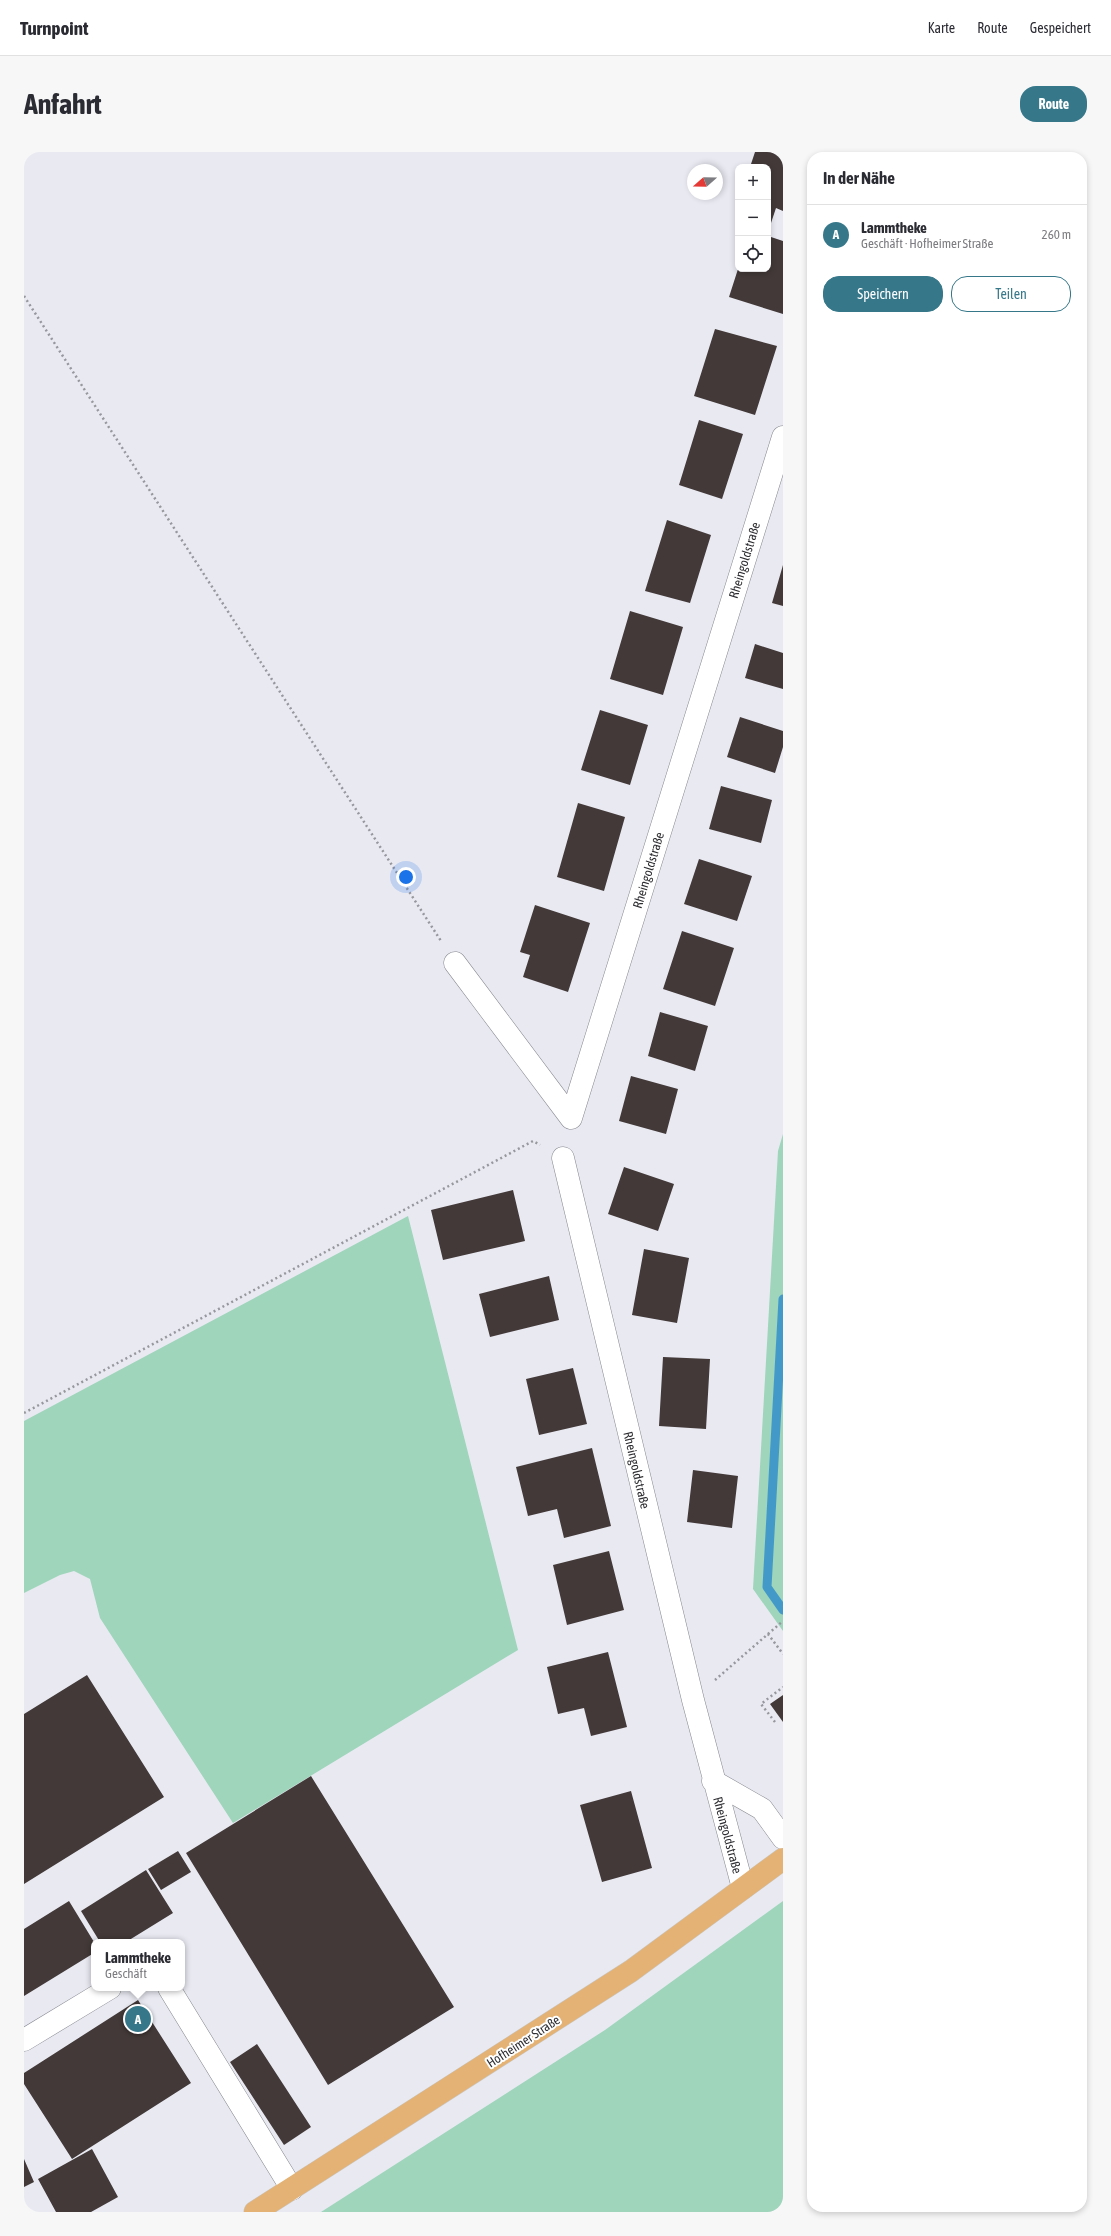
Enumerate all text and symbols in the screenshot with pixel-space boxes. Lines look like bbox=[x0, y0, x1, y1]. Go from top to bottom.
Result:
text: Turnpoint bbox=[20, 17, 88, 39]
text: Karte bbox=[928, 20, 955, 36]
text: Route bbox=[977, 20, 1008, 36]
text: Gespeichert bbox=[1030, 20, 1091, 36]
button: Route bbox=[1020, 86, 1087, 122]
text: Anfahrt bbox=[24, 88, 102, 120]
north arrow bbox=[687, 164, 723, 200]
map controls bbox=[735, 164, 771, 272]
button: + bbox=[735, 164, 771, 200]
text: In der Nähe bbox=[823, 168, 895, 188]
button: − bbox=[735, 200, 771, 236]
text: Lammtheke bbox=[861, 219, 927, 236]
text: A bbox=[833, 227, 839, 242]
text: 260 m bbox=[1042, 227, 1071, 242]
button: locate bbox=[735, 236, 771, 272]
text: Geschäft · Hofheimer Straße bbox=[861, 236, 993, 251]
button: Speichern bbox=[823, 276, 943, 312]
button: Teilen bbox=[951, 276, 1071, 312]
street label: Rheingoldstraße bbox=[726, 520, 763, 600]
street label: Rheingoldstraße bbox=[630, 830, 667, 910]
your location bbox=[396, 867, 416, 887]
street label: Rheingoldstraße bbox=[620, 1430, 653, 1510]
street label: Rheingoldstraße bbox=[710, 1795, 745, 1875]
popup bbox=[91, 1939, 185, 1991]
text: Lammtheke bbox=[105, 1949, 171, 1966]
text: Geschäft bbox=[105, 1966, 147, 1981]
pin: A bbox=[125, 2004, 151, 2034]
street label: Hofheimer Straße bbox=[484, 2012, 563, 2071]

